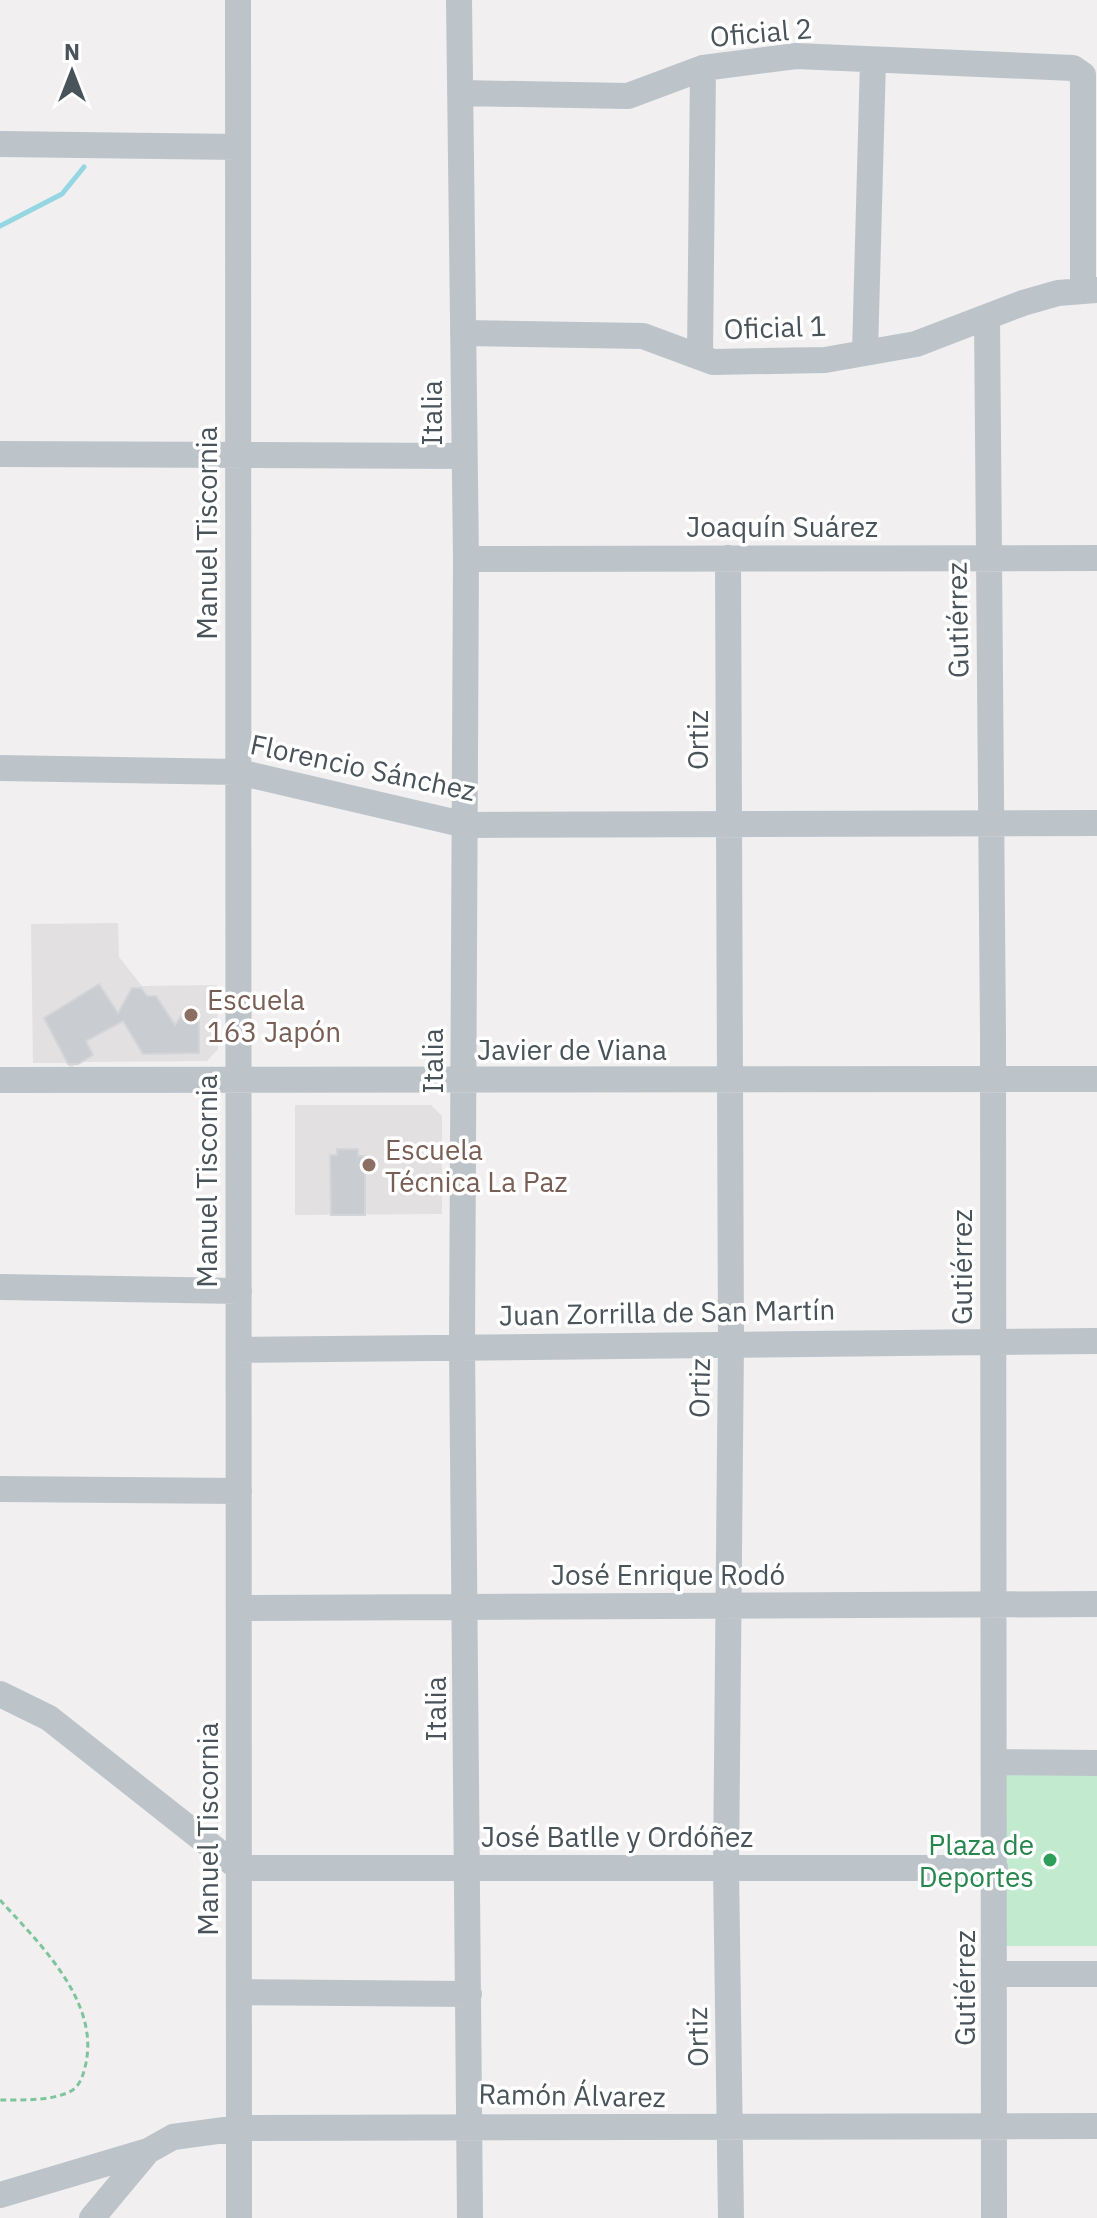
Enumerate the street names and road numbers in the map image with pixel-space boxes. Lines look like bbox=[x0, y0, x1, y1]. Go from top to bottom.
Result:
street label: Oficial 2 bbox=[708, 9, 814, 55]
street label: Oficial 1 bbox=[723, 307, 827, 347]
street label: Italia bbox=[413, 380, 450, 446]
street label: Manuel Tiscornia bbox=[188, 426, 225, 640]
street label: Joaquín Suárez bbox=[686, 508, 878, 545]
street label: Gutiérrez bbox=[937, 562, 977, 678]
street label: Ortiz bbox=[679, 710, 716, 770]
street label: Florencio Sánchez bbox=[247, 725, 479, 809]
street label: Italia bbox=[414, 1028, 451, 1094]
street label: Javier de Viana bbox=[477, 1031, 667, 1068]
street label: Manuel Tiscornia bbox=[188, 1074, 225, 1288]
street label: Gutiérrez bbox=[943, 1209, 980, 1325]
street label: Juan Zorrilla de San Martín bbox=[498, 1291, 836, 1333]
street label: Ortiz bbox=[680, 1358, 718, 1418]
street label: José Enrique Rodó bbox=[551, 1556, 785, 1593]
street label: Italia bbox=[417, 1676, 454, 1742]
street label: Manuel Tiscornia bbox=[189, 1722, 226, 1936]
street label: José Batlle y Ordóñez bbox=[481, 1818, 753, 1855]
street label: Gutiérrez bbox=[946, 1930, 983, 2046]
street label: Ortiz bbox=[678, 2007, 716, 2067]
street label: Ramón Álvarez bbox=[478, 2075, 666, 2115]

